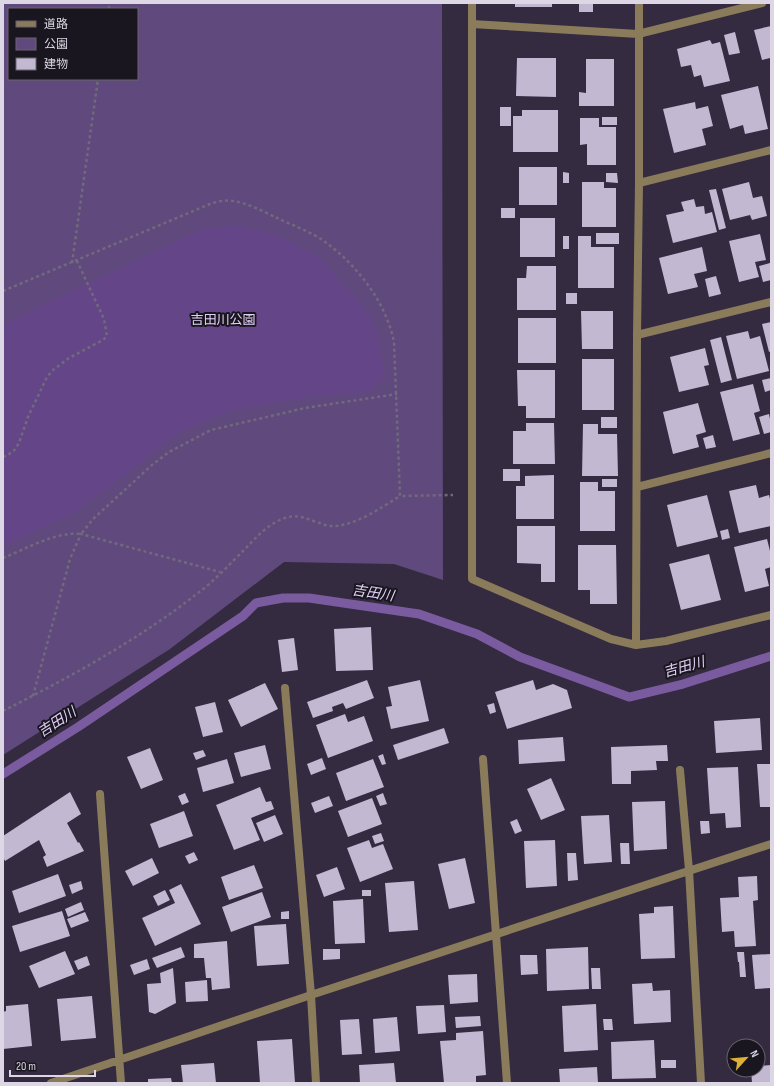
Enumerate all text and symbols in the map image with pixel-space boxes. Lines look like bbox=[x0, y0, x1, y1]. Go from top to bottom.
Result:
legend bbox=[8, 8, 138, 80]
text: 道路 bbox=[44, 17, 68, 32]
text: 公園 bbox=[44, 37, 68, 52]
text: 建物 bbox=[44, 57, 68, 72]
park label: 吉田川公園 bbox=[190, 312, 256, 328]
water label: 吉田川 bbox=[351, 581, 397, 605]
water label: 吉田川 bbox=[661, 652, 708, 681]
water label: 吉田川 bbox=[35, 702, 81, 741]
north arrow bbox=[726, 1038, 766, 1078]
text: N bbox=[747, 1048, 762, 1059]
scale bar bbox=[10, 1052, 95, 1078]
text: 20 m bbox=[16, 1059, 36, 1074]

